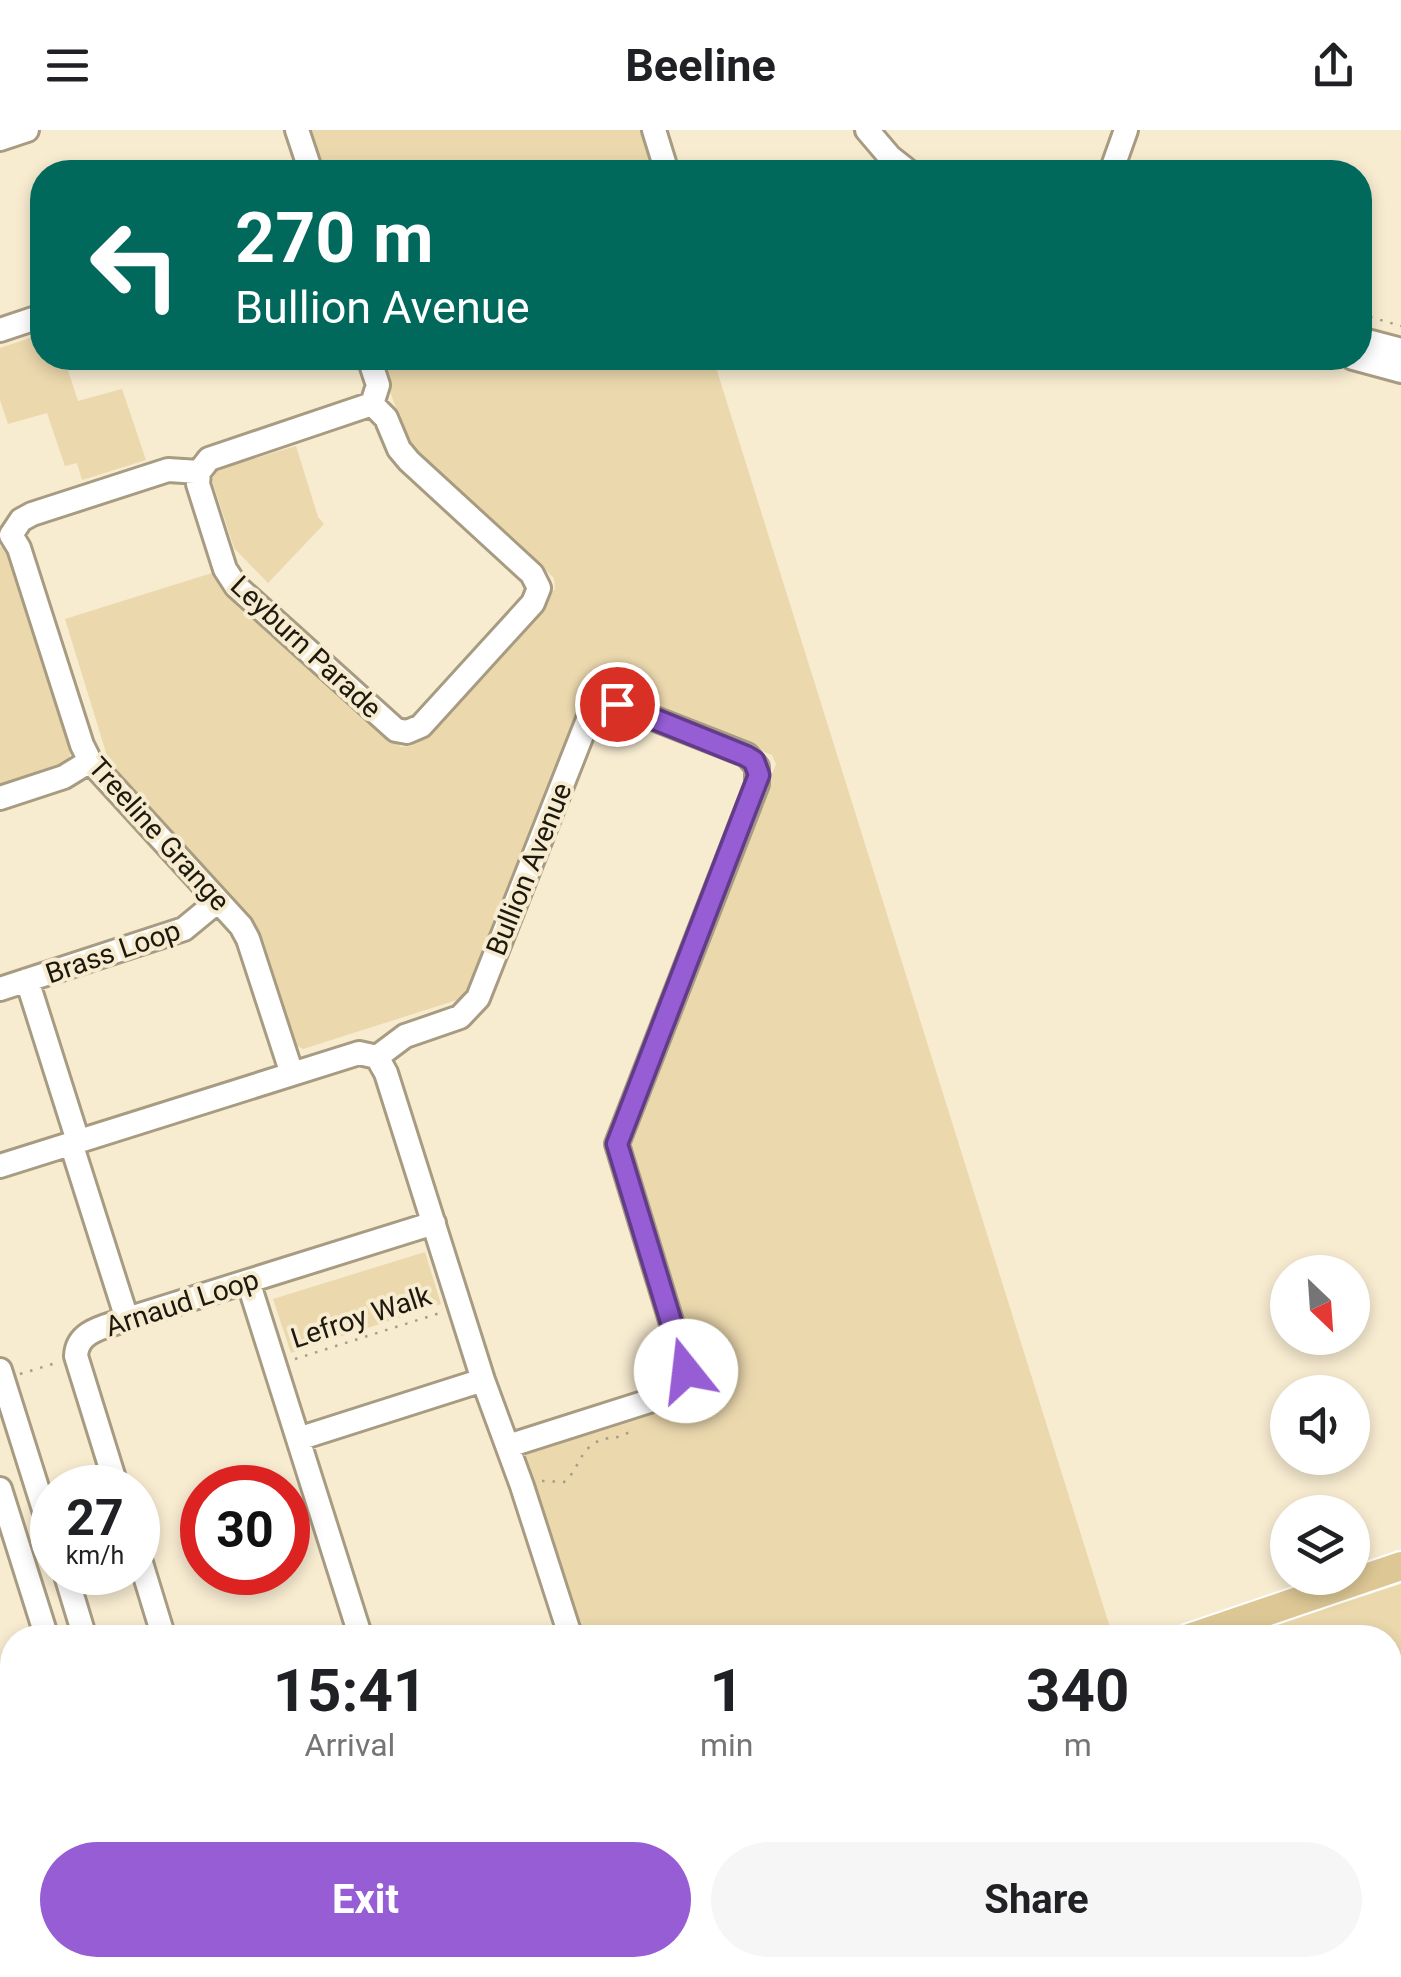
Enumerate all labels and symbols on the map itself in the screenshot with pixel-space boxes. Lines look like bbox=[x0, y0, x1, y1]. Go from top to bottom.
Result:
street label: Leyburn Parade bbox=[224, 569, 388, 725]
pin bbox=[575, 662, 660, 747]
street label: Treeline Grange bbox=[82, 751, 236, 917]
street label: Bullion Avenue bbox=[479, 778, 579, 960]
street label: Brass Loop bbox=[41, 914, 185, 990]
north arrow bbox=[1270, 1255, 1370, 1355]
street label: Arnaud Loop bbox=[101, 1263, 263, 1343]
street label: Lefroy Walk bbox=[287, 1279, 436, 1355]
position arrow bbox=[634, 1319, 738, 1423]
speed limit sign: 30 bbox=[180, 1465, 310, 1595]

